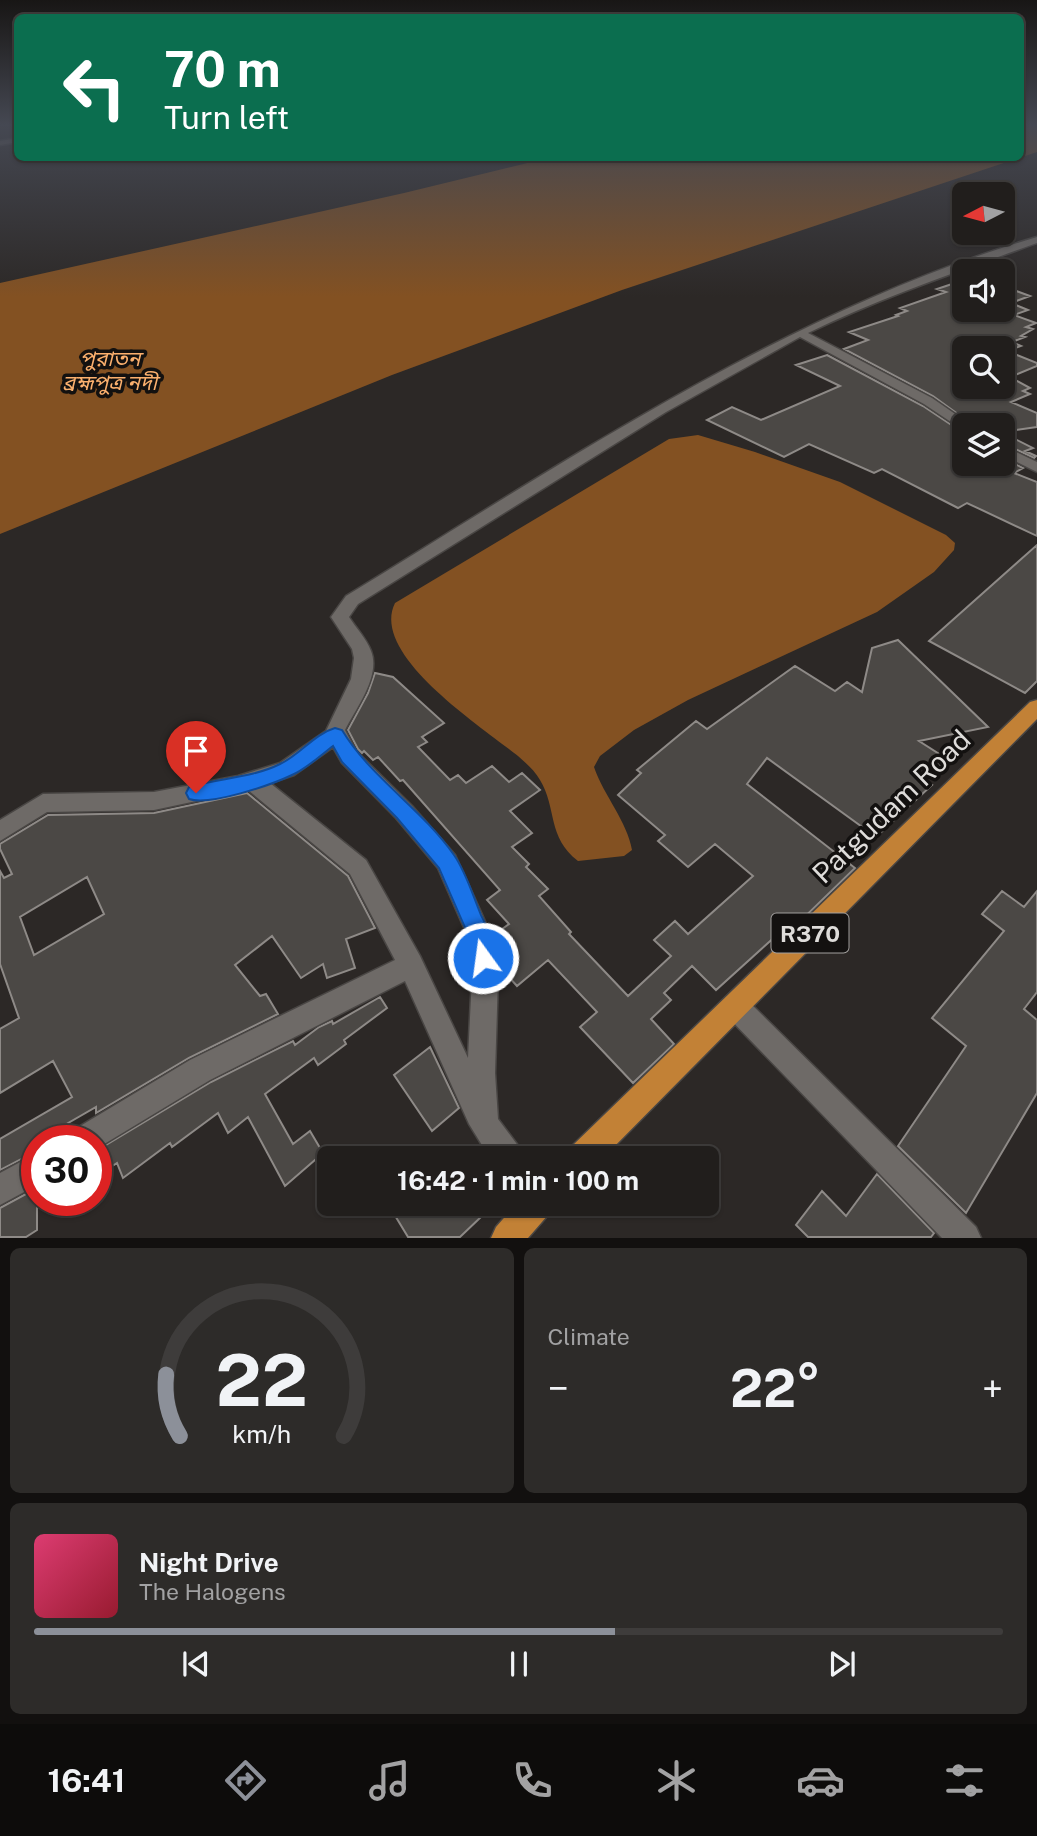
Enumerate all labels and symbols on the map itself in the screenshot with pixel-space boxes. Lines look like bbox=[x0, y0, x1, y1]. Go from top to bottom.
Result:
north arrow bbox=[952, 182, 1015, 245]
water label: পুরাতন ব্রহ্মপুত্র নদী bbox=[63, 346, 162, 395]
pin bbox=[166, 721, 226, 793]
street label: Patgudam Road bbox=[805, 722, 977, 890]
road number: R370 bbox=[772, 914, 848, 952]
position arrow bbox=[446, 921, 520, 995]
speed limit sign: 30 bbox=[21, 1125, 112, 1216]

